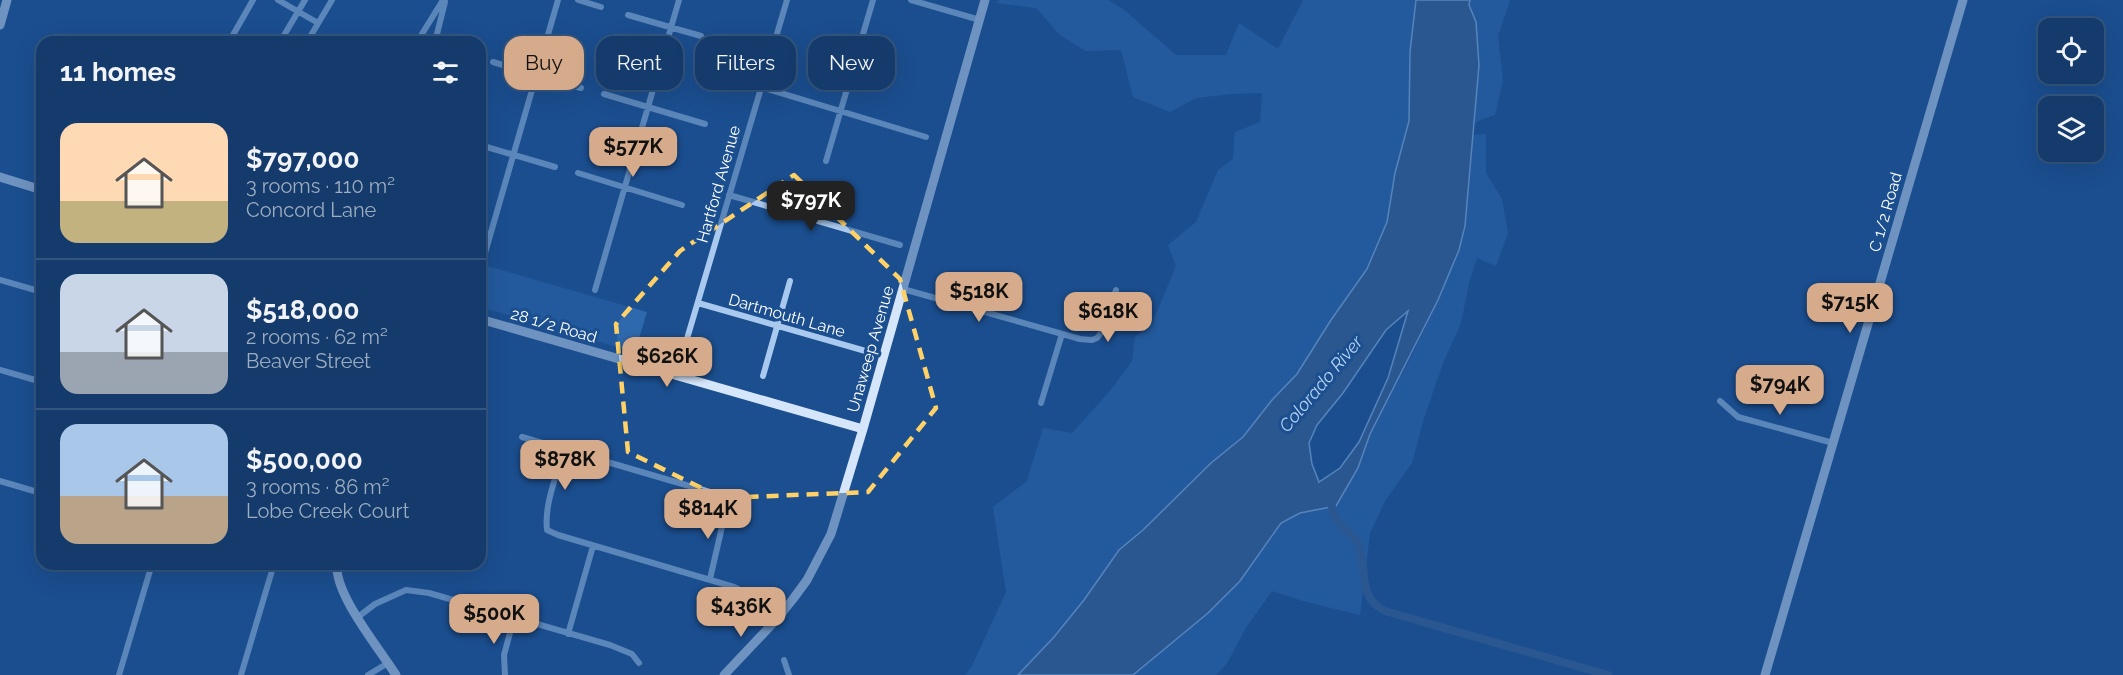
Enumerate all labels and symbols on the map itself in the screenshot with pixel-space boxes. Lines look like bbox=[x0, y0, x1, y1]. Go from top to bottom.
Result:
street label: Hartford Avenue bbox=[693, 123, 744, 245]
pin: $577K bbox=[591, 127, 675, 178]
street label: C 1/2 Road bbox=[1865, 170, 1906, 254]
pin: $797K bbox=[769, 181, 853, 232]
pin: $518K bbox=[937, 272, 1021, 323]
pin: $715K bbox=[1808, 283, 1892, 334]
street label: Unaweep Avenue bbox=[843, 284, 898, 415]
street label: Dartmouth Lane bbox=[726, 290, 847, 341]
pin: $618K bbox=[1066, 292, 1150, 343]
street label: 28 1/2 Road bbox=[509, 304, 599, 347]
water label: Colorado River bbox=[1274, 331, 1367, 436]
pin: $626K bbox=[625, 337, 709, 388]
pin: $794K bbox=[1738, 365, 1822, 416]
pin: $878K bbox=[523, 440, 607, 491]
pin: $814K bbox=[666, 489, 750, 540]
pin: $436K bbox=[699, 587, 783, 638]
pin: $500K bbox=[452, 594, 536, 645]

